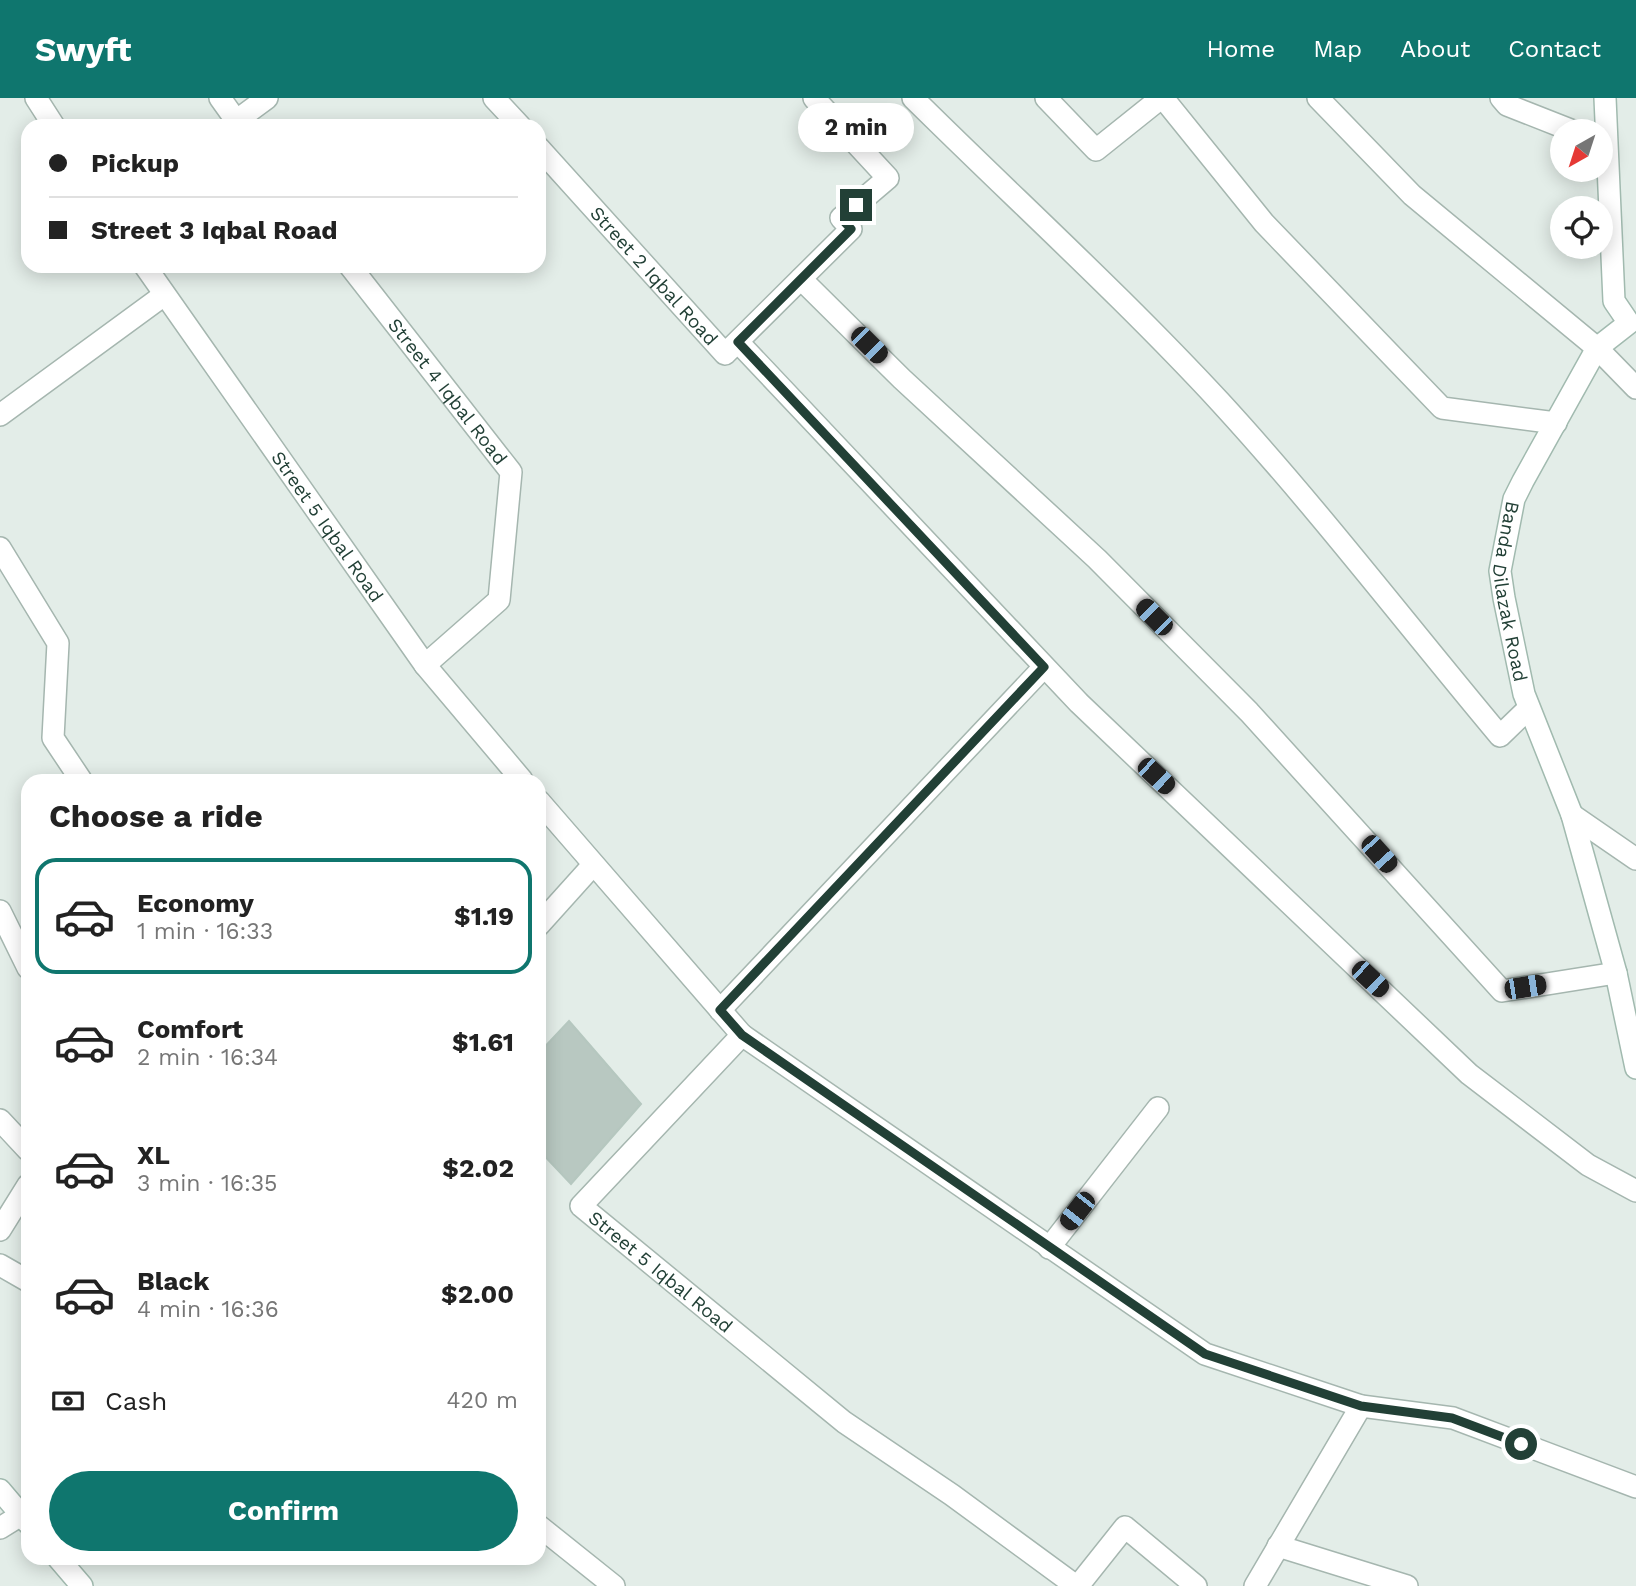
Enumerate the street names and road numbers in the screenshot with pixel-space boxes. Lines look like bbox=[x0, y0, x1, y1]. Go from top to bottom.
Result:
street label: Street 2 Iqbal Road bbox=[586, 201, 723, 350]
street label: Street 4 Iqbal Road bbox=[383, 313, 512, 469]
street label: Street 5 Iqbal Road bbox=[267, 446, 389, 606]
street label: Banda Dilazak Road bbox=[1487, 499, 1533, 684]
street label: Street 5 Iqbal Road bbox=[584, 1206, 737, 1337]

